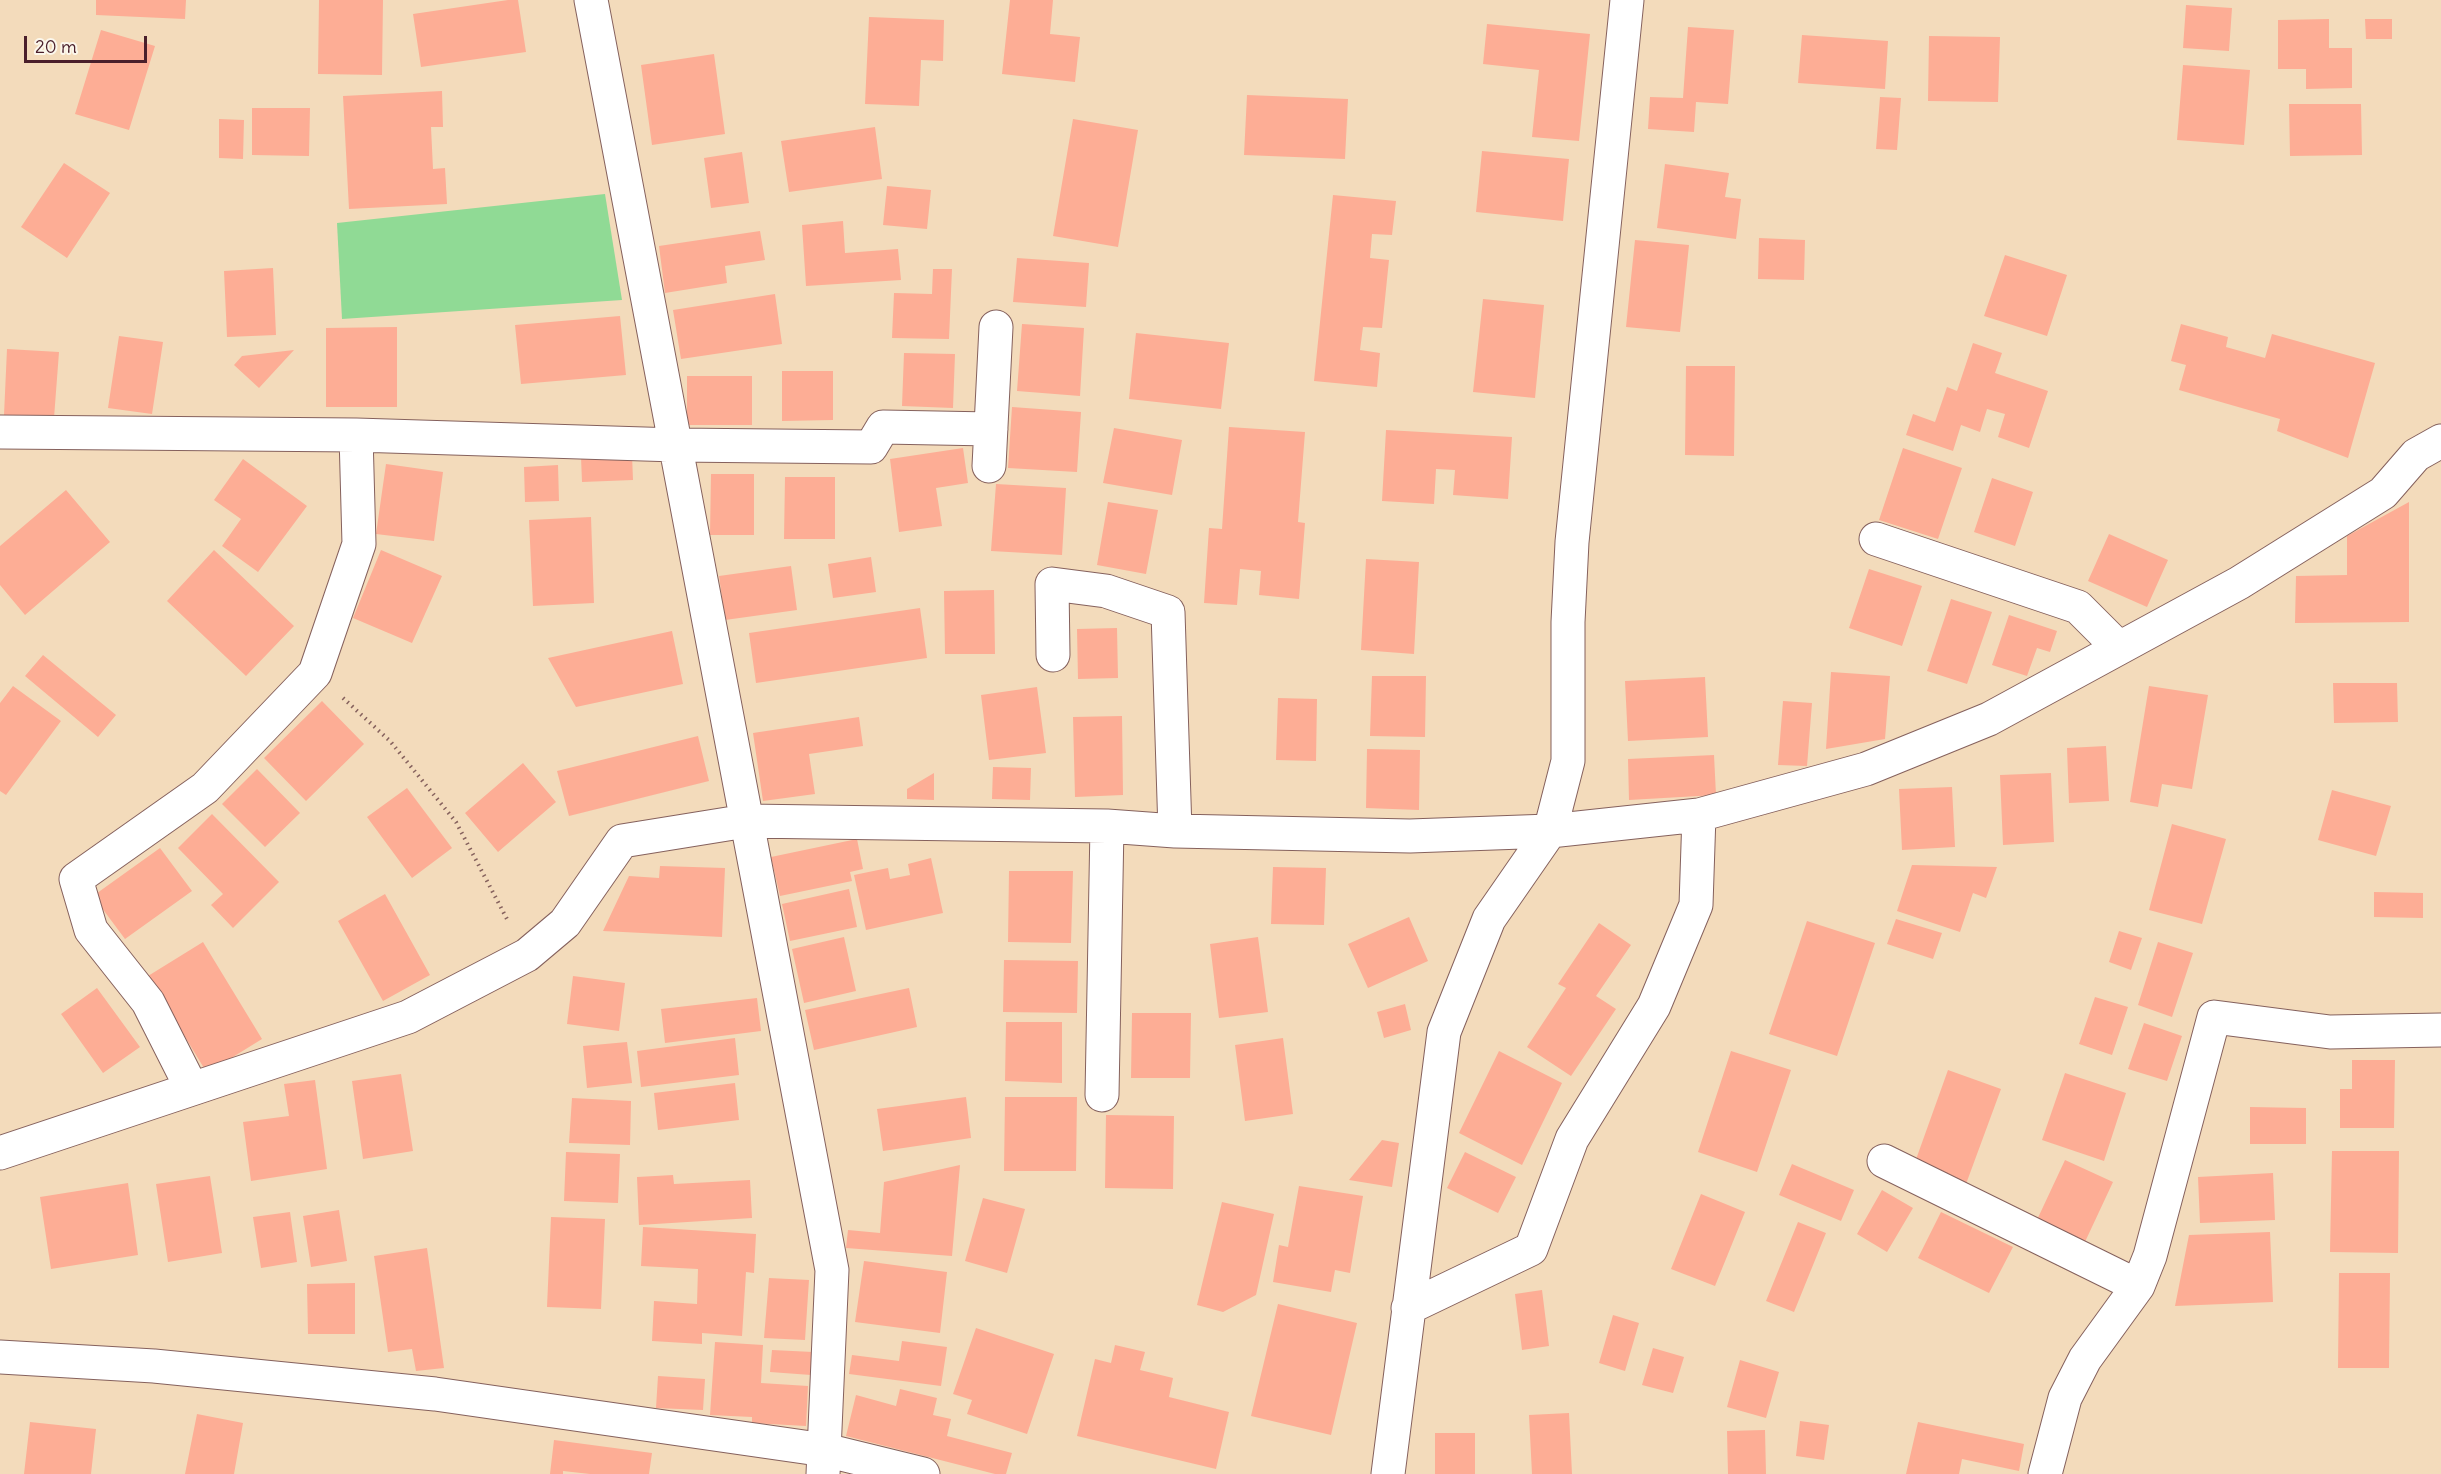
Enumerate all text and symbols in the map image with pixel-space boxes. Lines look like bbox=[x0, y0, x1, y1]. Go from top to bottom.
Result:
scale bar bbox=[27, 24, 150, 62]
text: 20 m bbox=[35, 35, 77, 58]

